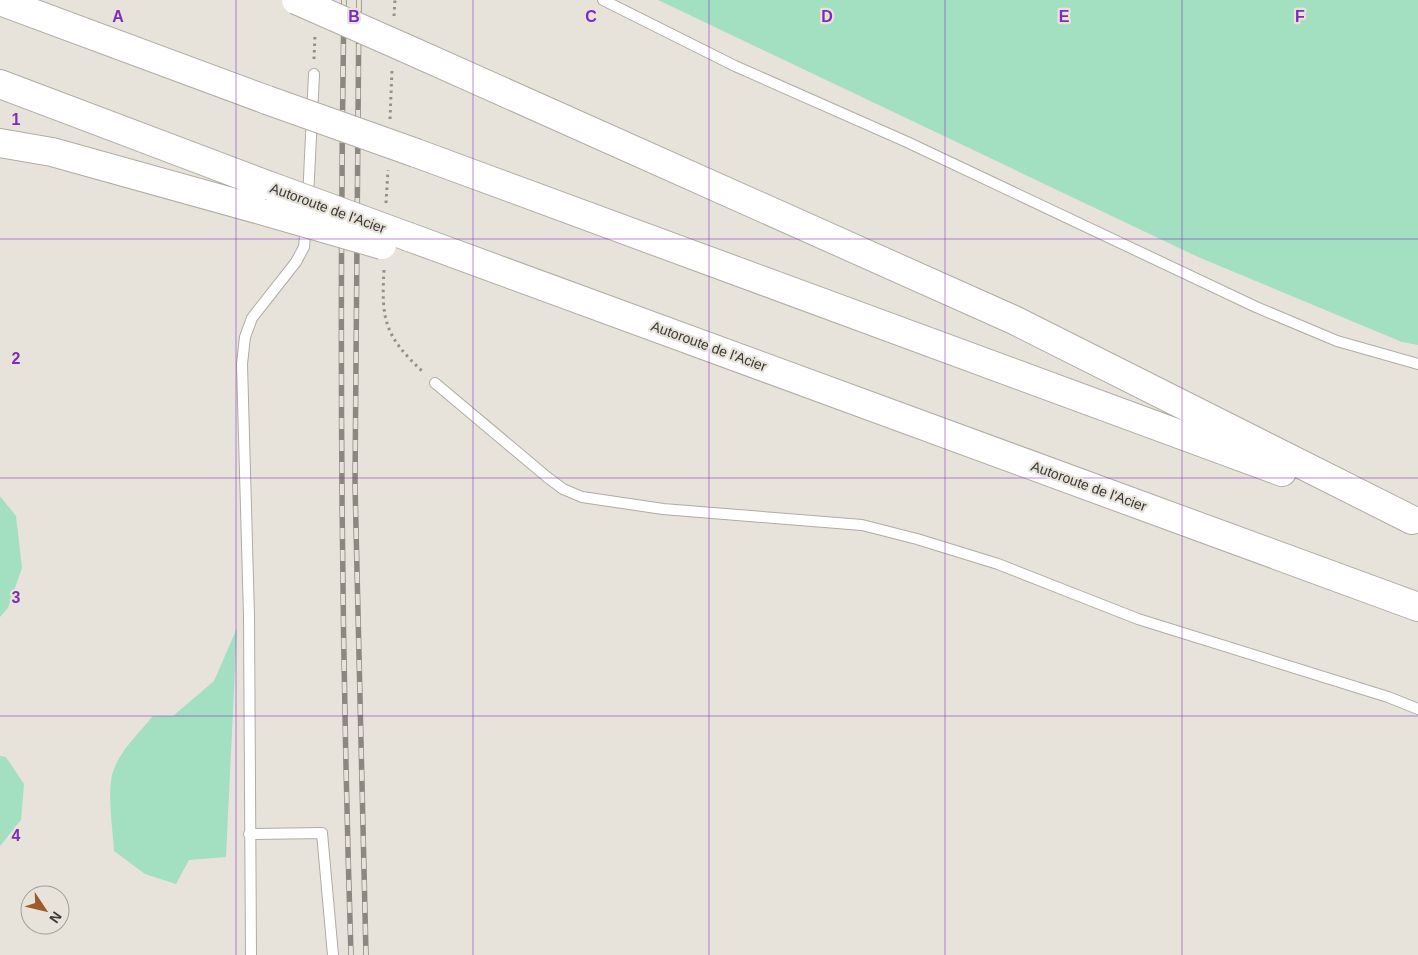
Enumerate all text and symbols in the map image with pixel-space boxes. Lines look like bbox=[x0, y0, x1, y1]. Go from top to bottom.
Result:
text: A bbox=[112, 8, 124, 25]
text: B bbox=[348, 8, 360, 25]
text: C bbox=[585, 8, 597, 25]
text: D bbox=[821, 8, 833, 25]
text: E bbox=[1059, 8, 1070, 25]
text: F bbox=[1295, 8, 1305, 25]
text: 1 bbox=[12, 111, 21, 128]
street label: Autoroute de l'Acier bbox=[268, 180, 388, 236]
street label: Autoroute de l'Acier bbox=[649, 318, 769, 374]
text: 2 bbox=[12, 350, 21, 367]
street label: Autoroute de l'Acier bbox=[1029, 458, 1149, 514]
text: 3 bbox=[12, 589, 21, 606]
text: 4 bbox=[12, 827, 21, 844]
north arrow bbox=[20, 885, 70, 935]
text: N bbox=[46, 909, 65, 926]

